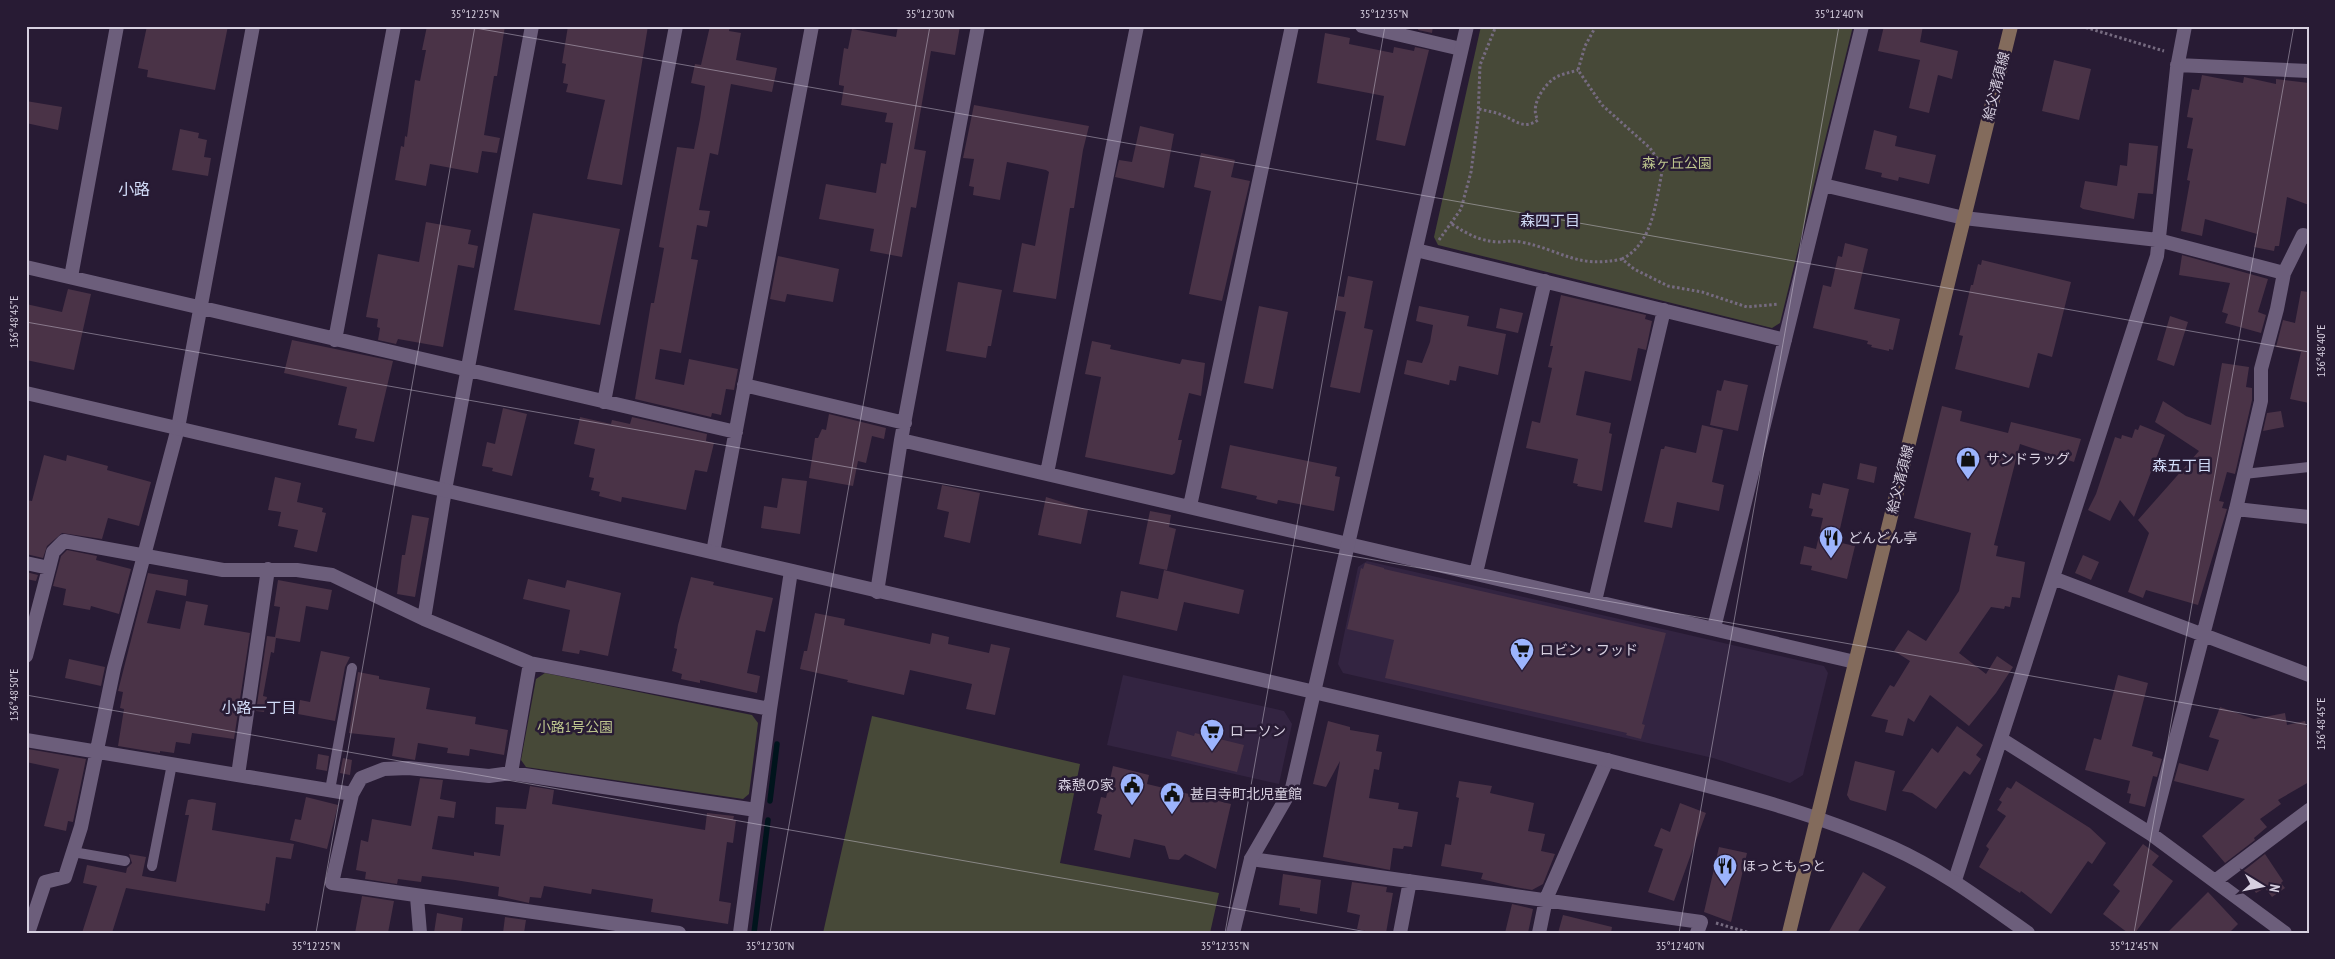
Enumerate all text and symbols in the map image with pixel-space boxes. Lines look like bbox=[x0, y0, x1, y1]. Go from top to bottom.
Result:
text: 35°12'25"N bbox=[451, 6, 499, 21]
text: 35°12'30"N bbox=[906, 6, 954, 21]
text: 35°12'35"N bbox=[1360, 6, 1408, 21]
text: 35°12'40"N bbox=[1815, 6, 1863, 21]
street label: 給父清須線 bbox=[1979, 50, 2013, 122]
park label: 森ヶ丘公園 bbox=[1642, 154, 1712, 172]
district label: 小路 bbox=[118, 179, 150, 199]
district label: 森四丁目 bbox=[1520, 211, 1580, 230]
text: 136°48'45"E bbox=[6, 296, 21, 348]
text: 136°48'40"E bbox=[2313, 325, 2328, 377]
street label: 給父清須線 bbox=[1883, 443, 1917, 515]
shop icon: サンドラッグ bbox=[1955, 446, 1981, 480]
place label: サンドラッグ bbox=[1986, 450, 2070, 468]
district label: 森五丁目 bbox=[2152, 456, 2212, 475]
restaurant icon: どんどん亭 bbox=[1818, 525, 1844, 559]
place label: どんどん亭 bbox=[1848, 529, 1918, 547]
supermarket icon: ロビン・フッド bbox=[1509, 637, 1535, 671]
place label: ロビン・フッド bbox=[1540, 641, 1638, 659]
text: 136°48'50"E bbox=[6, 669, 21, 721]
district label: 小路一丁目 bbox=[221, 698, 297, 717]
text: 136°48'45"E bbox=[2313, 698, 2328, 750]
park label: 小路1号公園 bbox=[537, 718, 613, 736]
supermarket icon: ローソン bbox=[1199, 718, 1225, 752]
place label: ローソン bbox=[1230, 722, 1286, 740]
public building icon: 森憩の家 bbox=[1119, 772, 1145, 806]
place label: 森憩の家 bbox=[1058, 776, 1114, 794]
public building icon: 甚目寺町北児童館 bbox=[1159, 781, 1185, 815]
place label: 甚目寺町北児童館 bbox=[1190, 785, 1302, 803]
restaurant icon: ほっともっと bbox=[1712, 853, 1738, 887]
place label: ほっともっと bbox=[1742, 857, 1826, 875]
north arrow bbox=[2238, 862, 2288, 912]
text: N bbox=[2265, 883, 2284, 894]
text: 35°12'25"N bbox=[292, 938, 340, 953]
text: 35°12'30"N bbox=[746, 938, 794, 953]
text: 35°12'35"N bbox=[1201, 938, 1249, 953]
text: 35°12'40"N bbox=[1656, 938, 1704, 953]
text: 35°12'45"N bbox=[2110, 938, 2158, 953]

